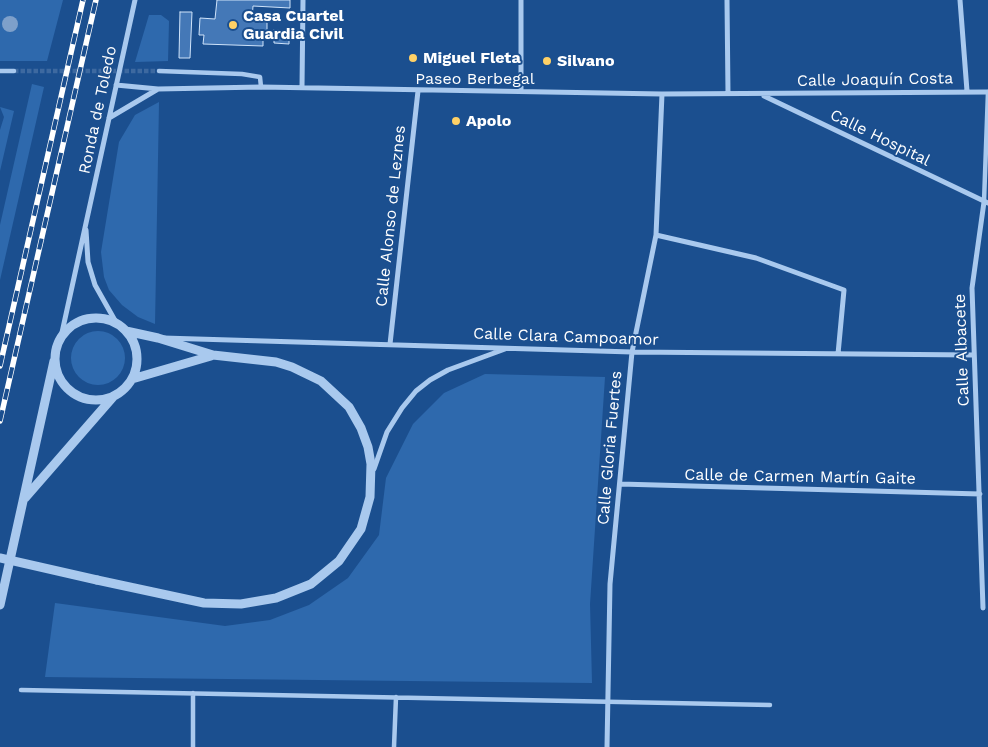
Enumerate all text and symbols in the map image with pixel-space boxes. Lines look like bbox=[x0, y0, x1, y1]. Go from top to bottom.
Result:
place label: Casa Cuartel Guardia Civil bbox=[243, 6, 344, 44]
marker: Casa Cuartel Guardia Civil bbox=[227, 19, 239, 31]
street label: Ronda de Toledo bbox=[75, 44, 121, 176]
place label: Miguel Fleta bbox=[423, 48, 521, 68]
place label: Silvano bbox=[557, 51, 614, 71]
marker: Miguel Fleta bbox=[407, 52, 419, 64]
marker: Silvano bbox=[541, 55, 553, 67]
street label: Paseo Berbegal bbox=[415, 69, 535, 89]
street label: Calle Joaquín Costa bbox=[797, 69, 953, 91]
street label: Calle Hospital bbox=[827, 105, 933, 171]
place label: Apolo bbox=[466, 111, 511, 131]
marker: Apolo bbox=[450, 115, 462, 127]
street label: Calle Alonso de Leznes bbox=[372, 124, 410, 308]
street label: Calle Albacete bbox=[950, 293, 974, 407]
street label: Calle Clara Campoamor bbox=[473, 324, 659, 350]
street label: Calle Gloria Fuertes bbox=[594, 370, 626, 526]
street label: Calle de Carmen Martín Gaite bbox=[684, 465, 916, 489]

